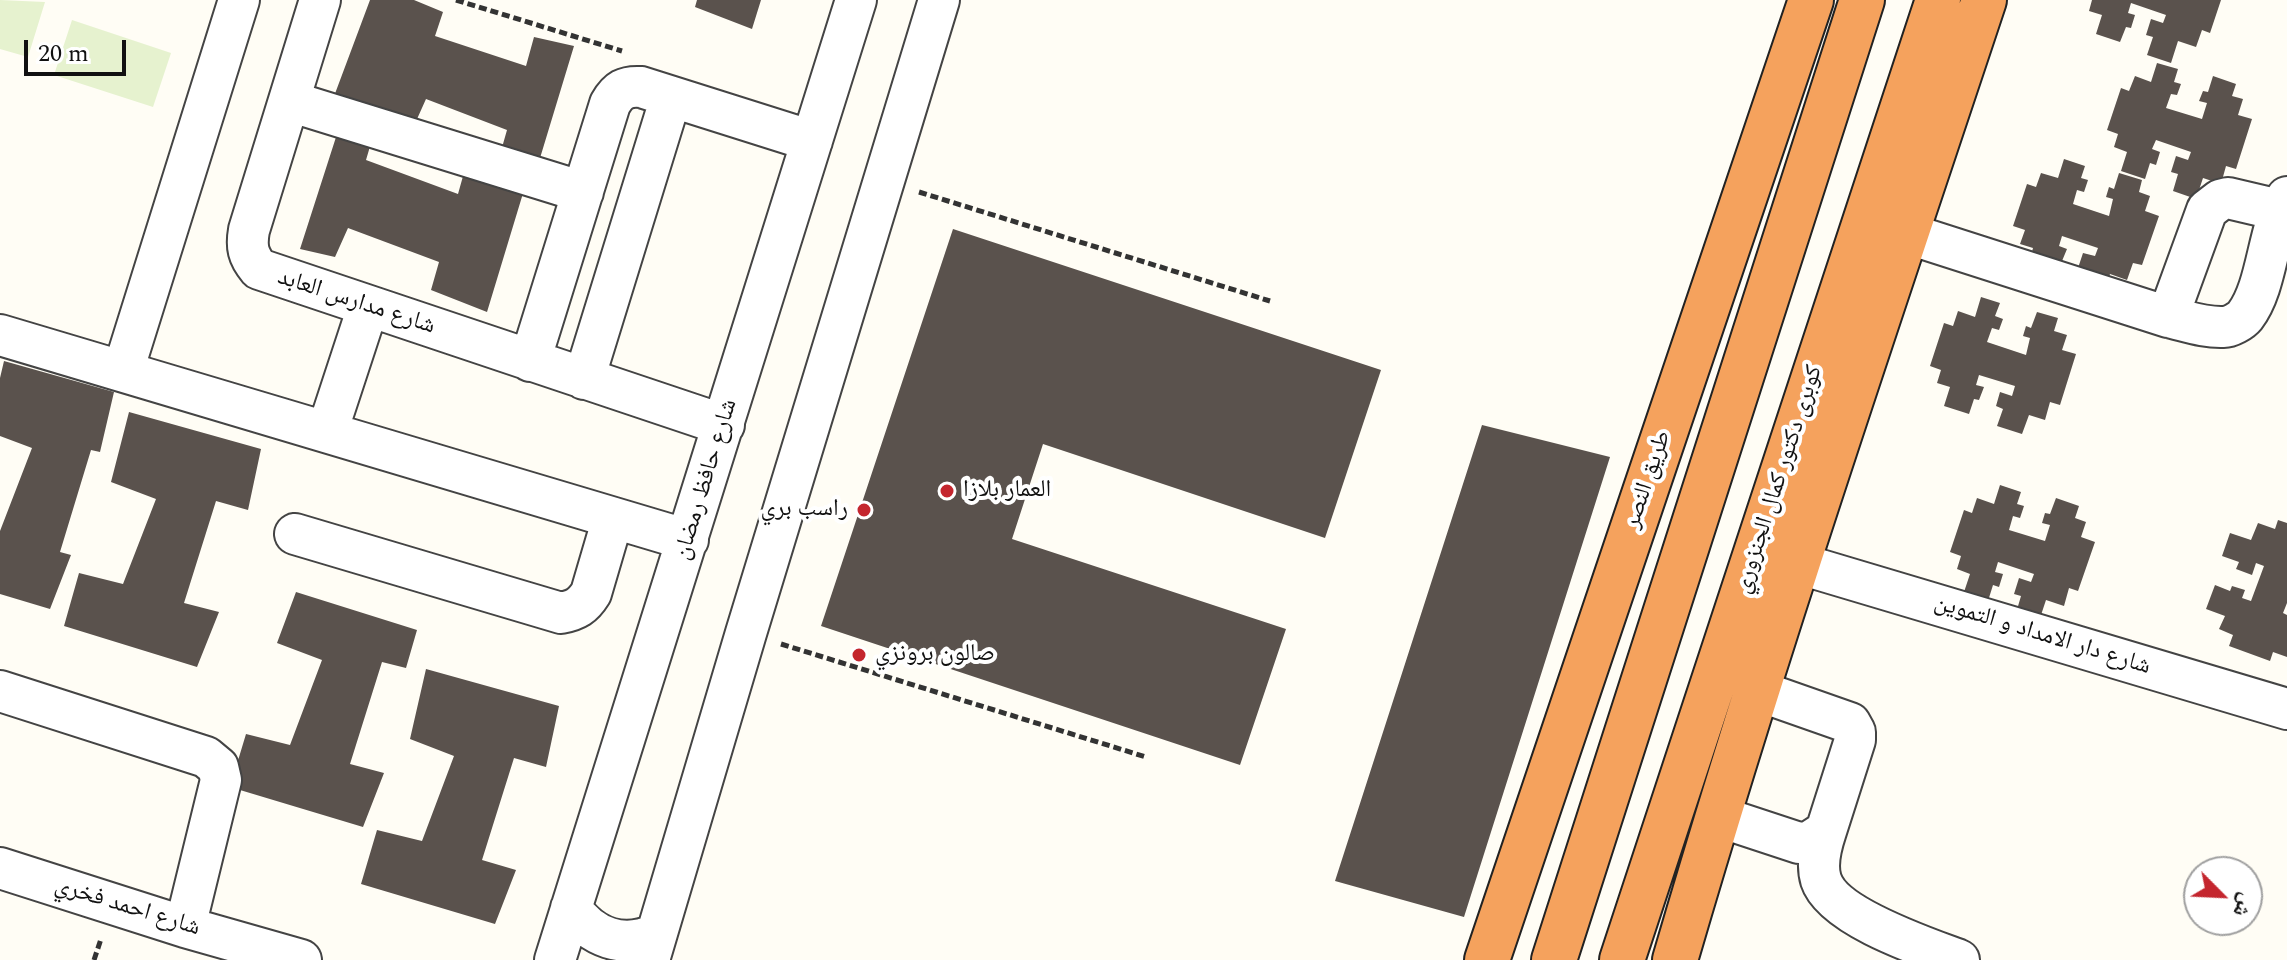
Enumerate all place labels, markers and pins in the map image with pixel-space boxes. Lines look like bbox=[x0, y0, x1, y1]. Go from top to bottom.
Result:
place label: العمار بلازا bbox=[963, 477, 1051, 505]
marker: العمار بلازا bbox=[938, 482, 956, 500]
place label: راسب بري bbox=[760, 496, 848, 524]
marker: راسب بري bbox=[855, 501, 873, 519]
place label: صالون برونزي bbox=[875, 641, 995, 669]
marker: صالون برونزي bbox=[850, 646, 868, 664]

